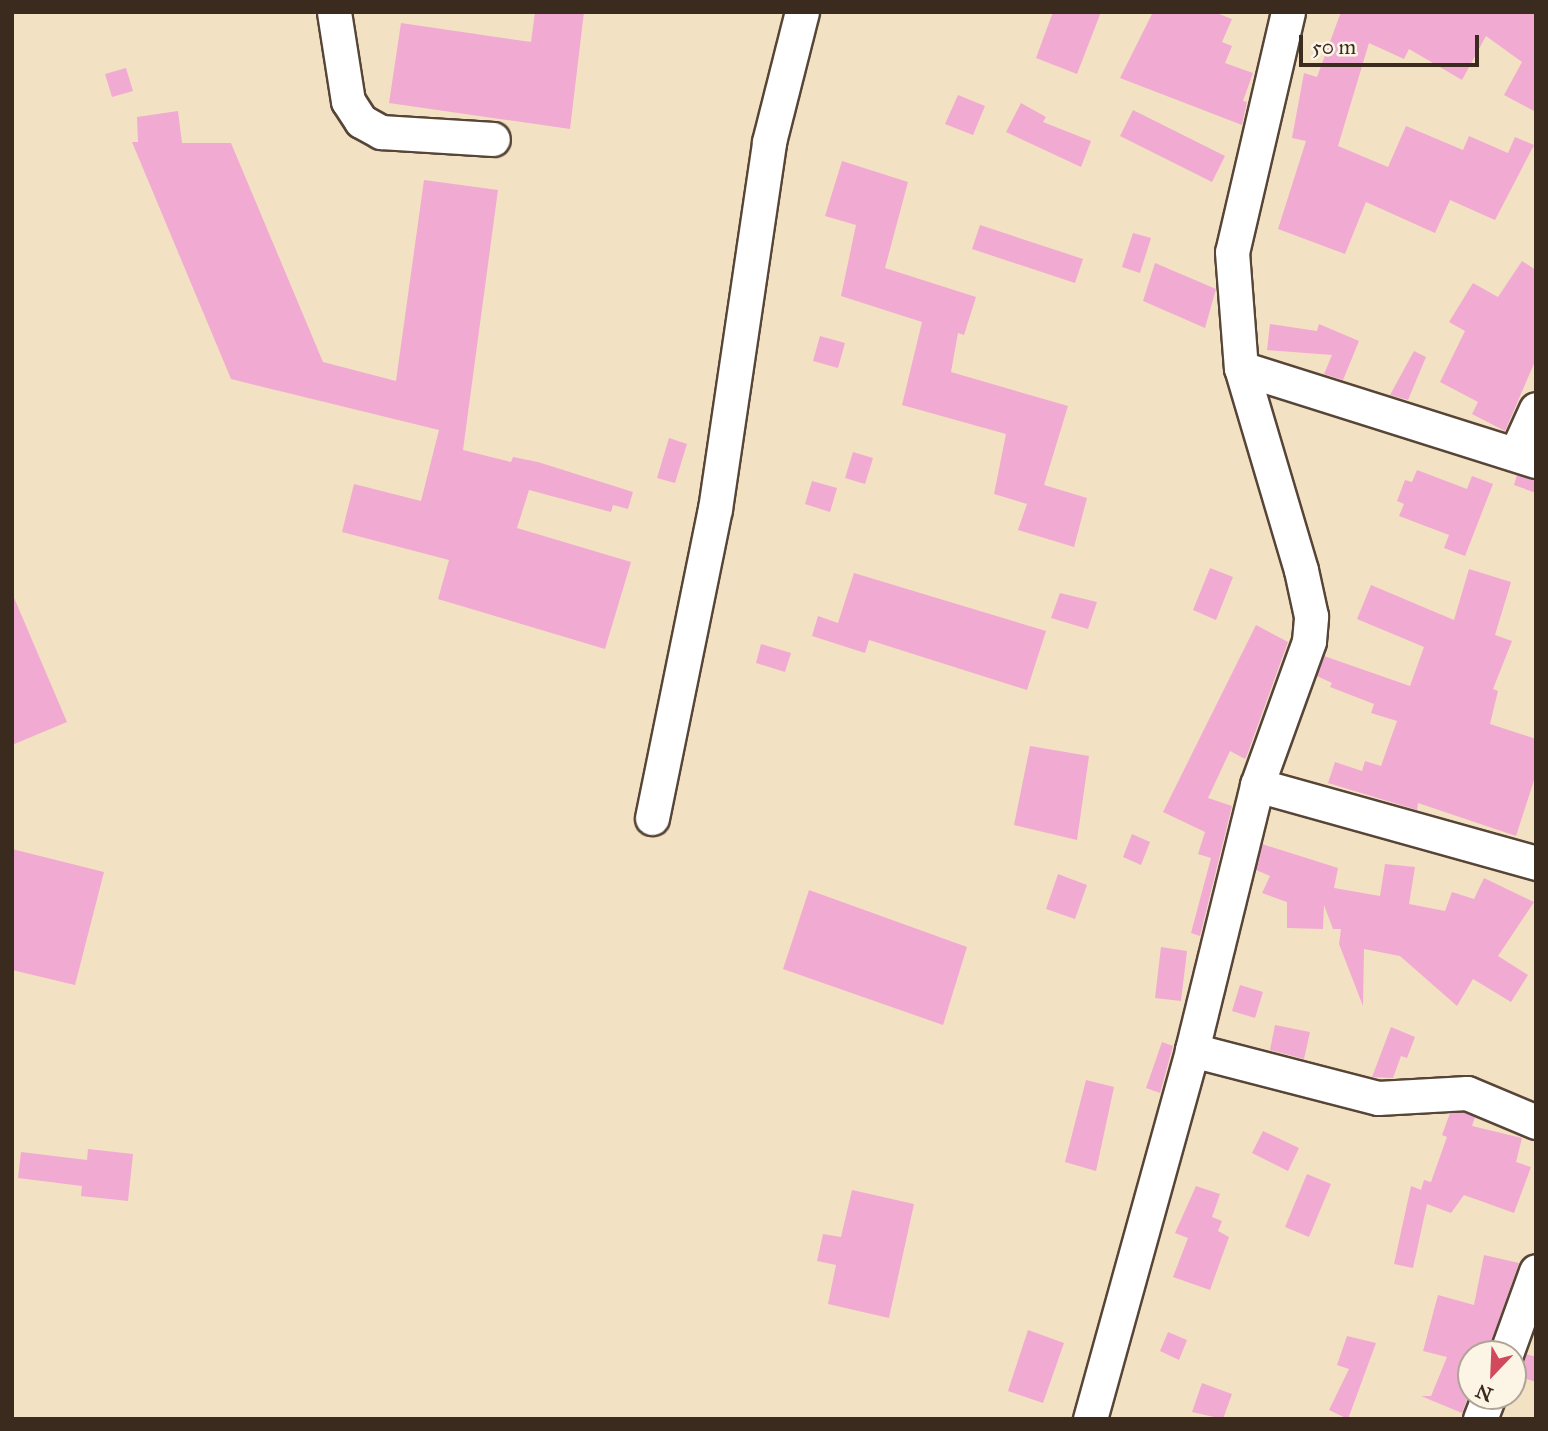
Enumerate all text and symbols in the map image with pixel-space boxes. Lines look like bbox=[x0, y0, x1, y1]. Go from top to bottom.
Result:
scale bar bbox=[1303, 21, 1483, 65]
text: 50 m bbox=[1312, 34, 1356, 60]
north arrow bbox=[1457, 1340, 1527, 1410]
text: N bbox=[1472, 1379, 1496, 1407]

